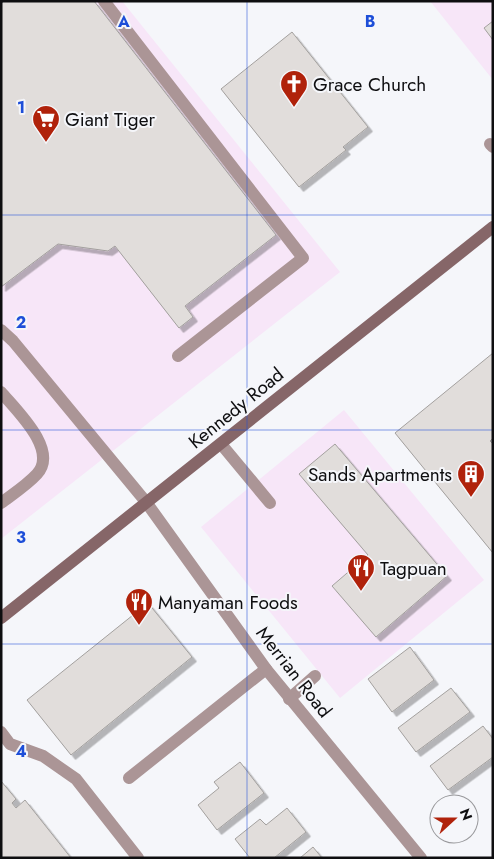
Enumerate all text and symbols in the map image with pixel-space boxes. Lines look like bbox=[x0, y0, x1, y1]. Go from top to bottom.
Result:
text: A bbox=[117, 10, 130, 33]
text: B bbox=[365, 10, 375, 33]
church icon: Grace Church bbox=[279, 69, 309, 108]
place label: Grace Church bbox=[313, 71, 426, 98]
text: 1 bbox=[17, 96, 25, 119]
supermarket icon: Giant Tiger bbox=[31, 104, 61, 143]
place label: Giant Tiger bbox=[65, 106, 155, 133]
text: 2 bbox=[16, 311, 26, 334]
street label: Kennedy Road bbox=[183, 361, 289, 455]
building icon: Sands Apartments bbox=[456, 459, 486, 498]
place label: Sands Apartments bbox=[308, 461, 452, 488]
text: 3 bbox=[16, 526, 26, 549]
restaurant icon: Tagpuan bbox=[346, 553, 376, 592]
place label: Tagpuan bbox=[380, 555, 447, 582]
restaurant icon: Manyaman Foods bbox=[124, 587, 154, 626]
place label: Manyaman Foods bbox=[158, 589, 298, 616]
street label: Merrian Road bbox=[250, 621, 338, 723]
text: 4 bbox=[15, 740, 27, 763]
north arrow bbox=[429, 794, 479, 844]
text: N bbox=[455, 806, 477, 823]

